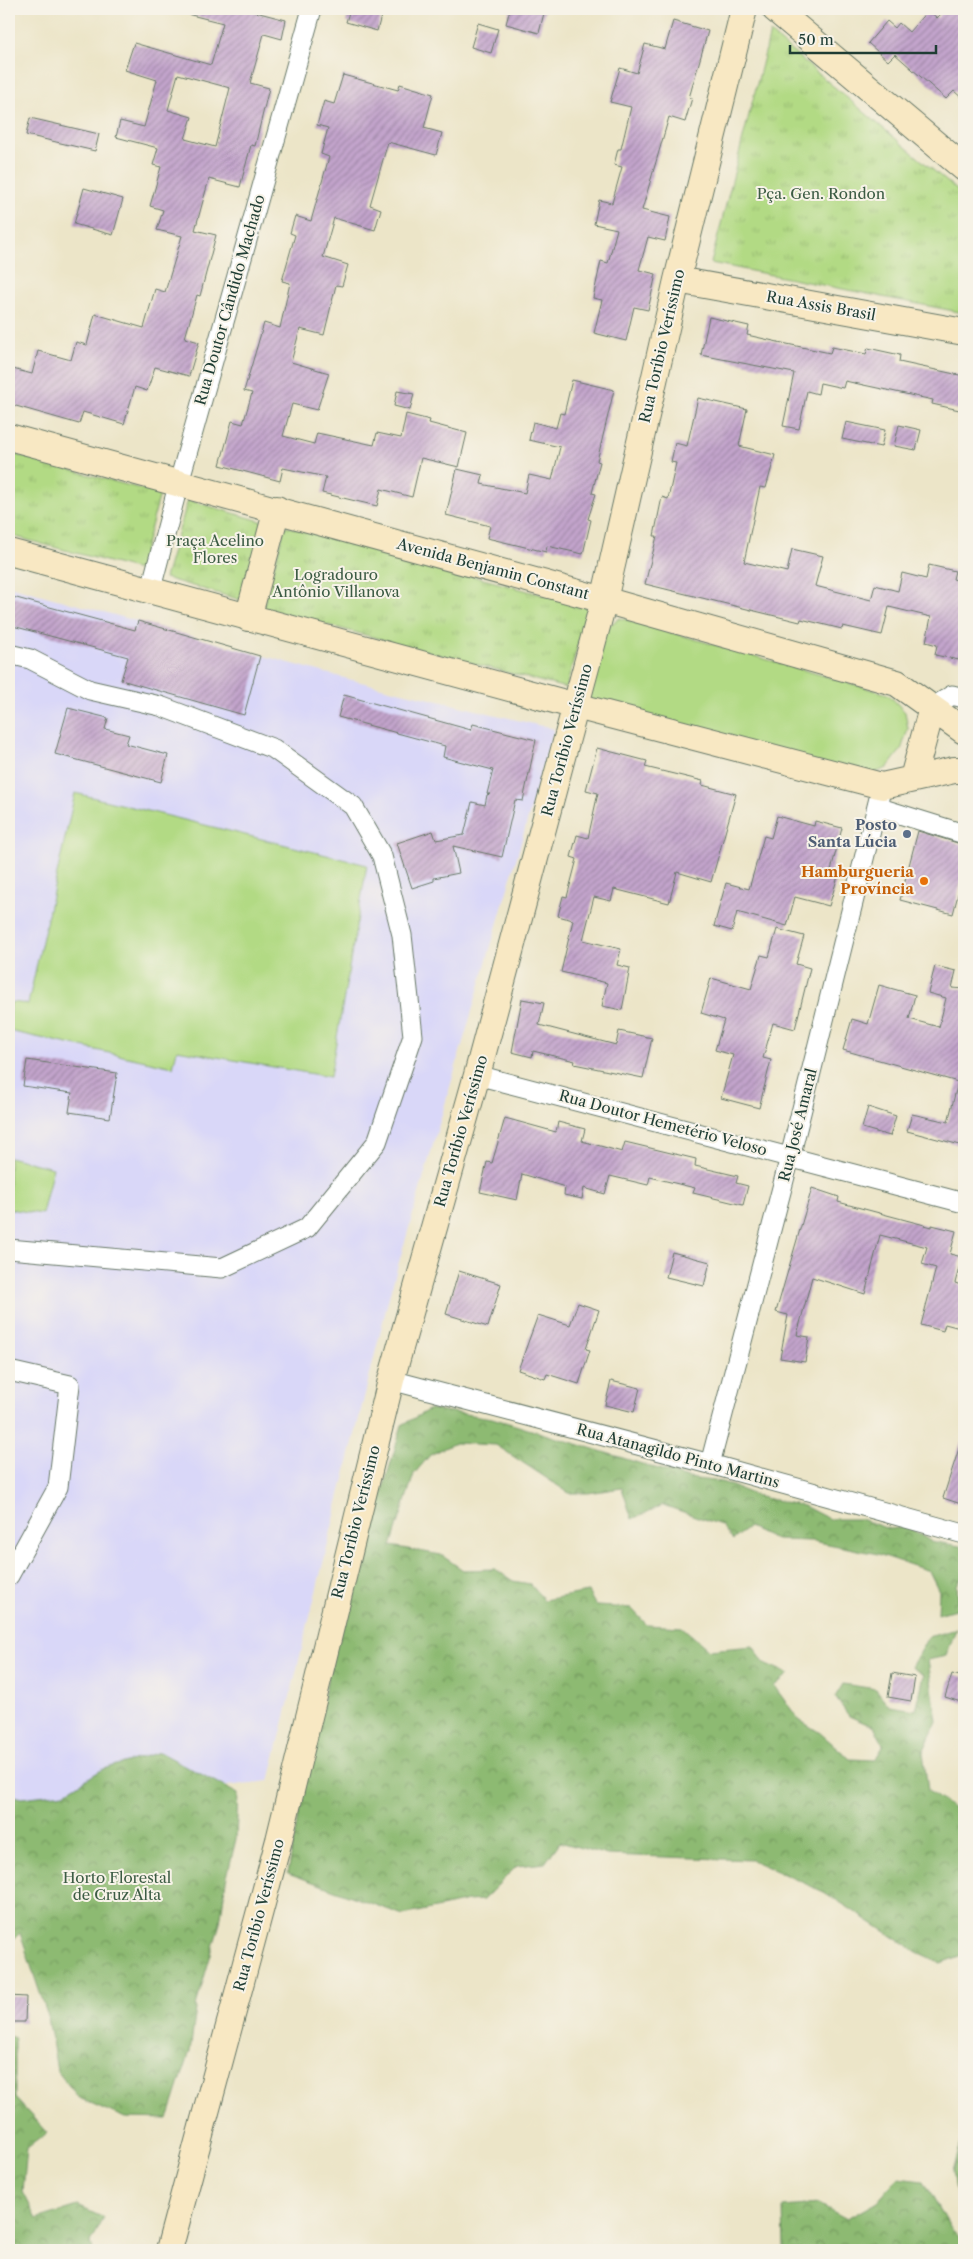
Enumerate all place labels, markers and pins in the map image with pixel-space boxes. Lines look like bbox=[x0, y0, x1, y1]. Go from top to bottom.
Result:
place label: Posto Santa Lúcia bbox=[808, 815, 897, 851]
marker: Posto Santa Lúcia bbox=[901, 828, 913, 840]
place label: Hamburgueria Província bbox=[801, 862, 914, 898]
marker: Hamburgueria Província bbox=[918, 875, 930, 887]

